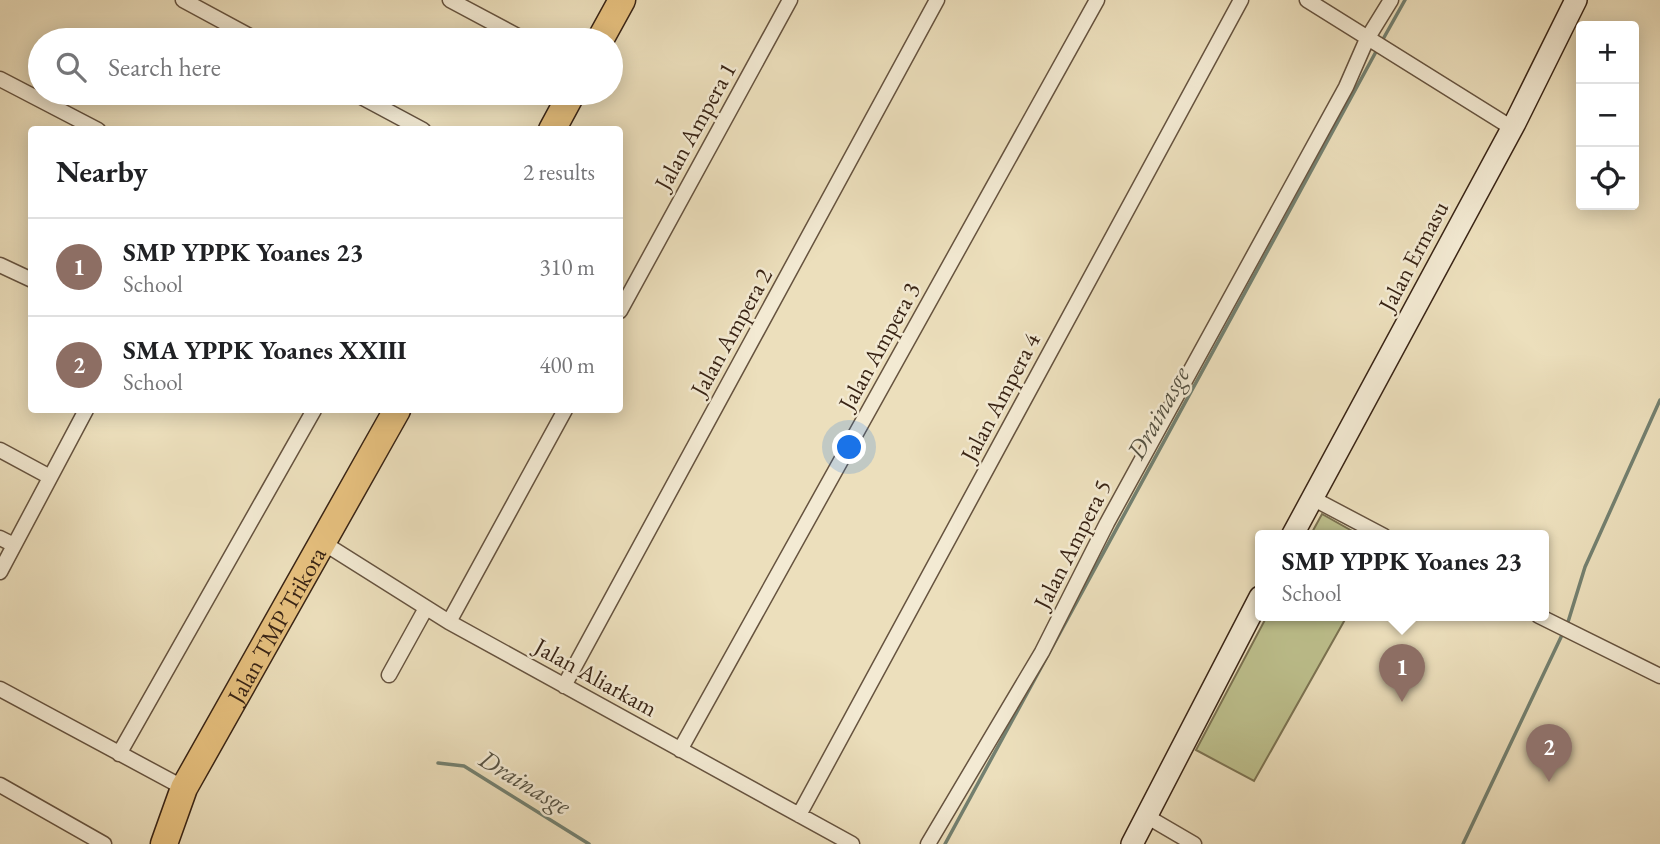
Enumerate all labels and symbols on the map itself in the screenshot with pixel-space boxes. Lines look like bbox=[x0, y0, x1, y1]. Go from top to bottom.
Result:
street label: Jalan Ampera 1 bbox=[646, 57, 743, 197]
street label: Jalan Ermasu bbox=[1370, 195, 1455, 318]
street label: Jalan Ampera 2 bbox=[682, 262, 779, 403]
street label: Jalan Ampera 3 bbox=[830, 277, 927, 417]
street label: Jalan Ampera 4 bbox=[952, 327, 1047, 469]
water label: Drainasge bbox=[1118, 360, 1198, 466]
your location bbox=[832, 430, 866, 464]
street label: Jalan Ampera 5 bbox=[1025, 474, 1118, 616]
street label: Jalan TMP Trikora bbox=[219, 541, 333, 710]
street label: Jalan Aliarkam bbox=[527, 630, 663, 724]
pin: 1 bbox=[1379, 644, 1425, 702]
pin: 2 bbox=[1526, 724, 1572, 782]
water label: Drainasge bbox=[472, 741, 578, 823]

